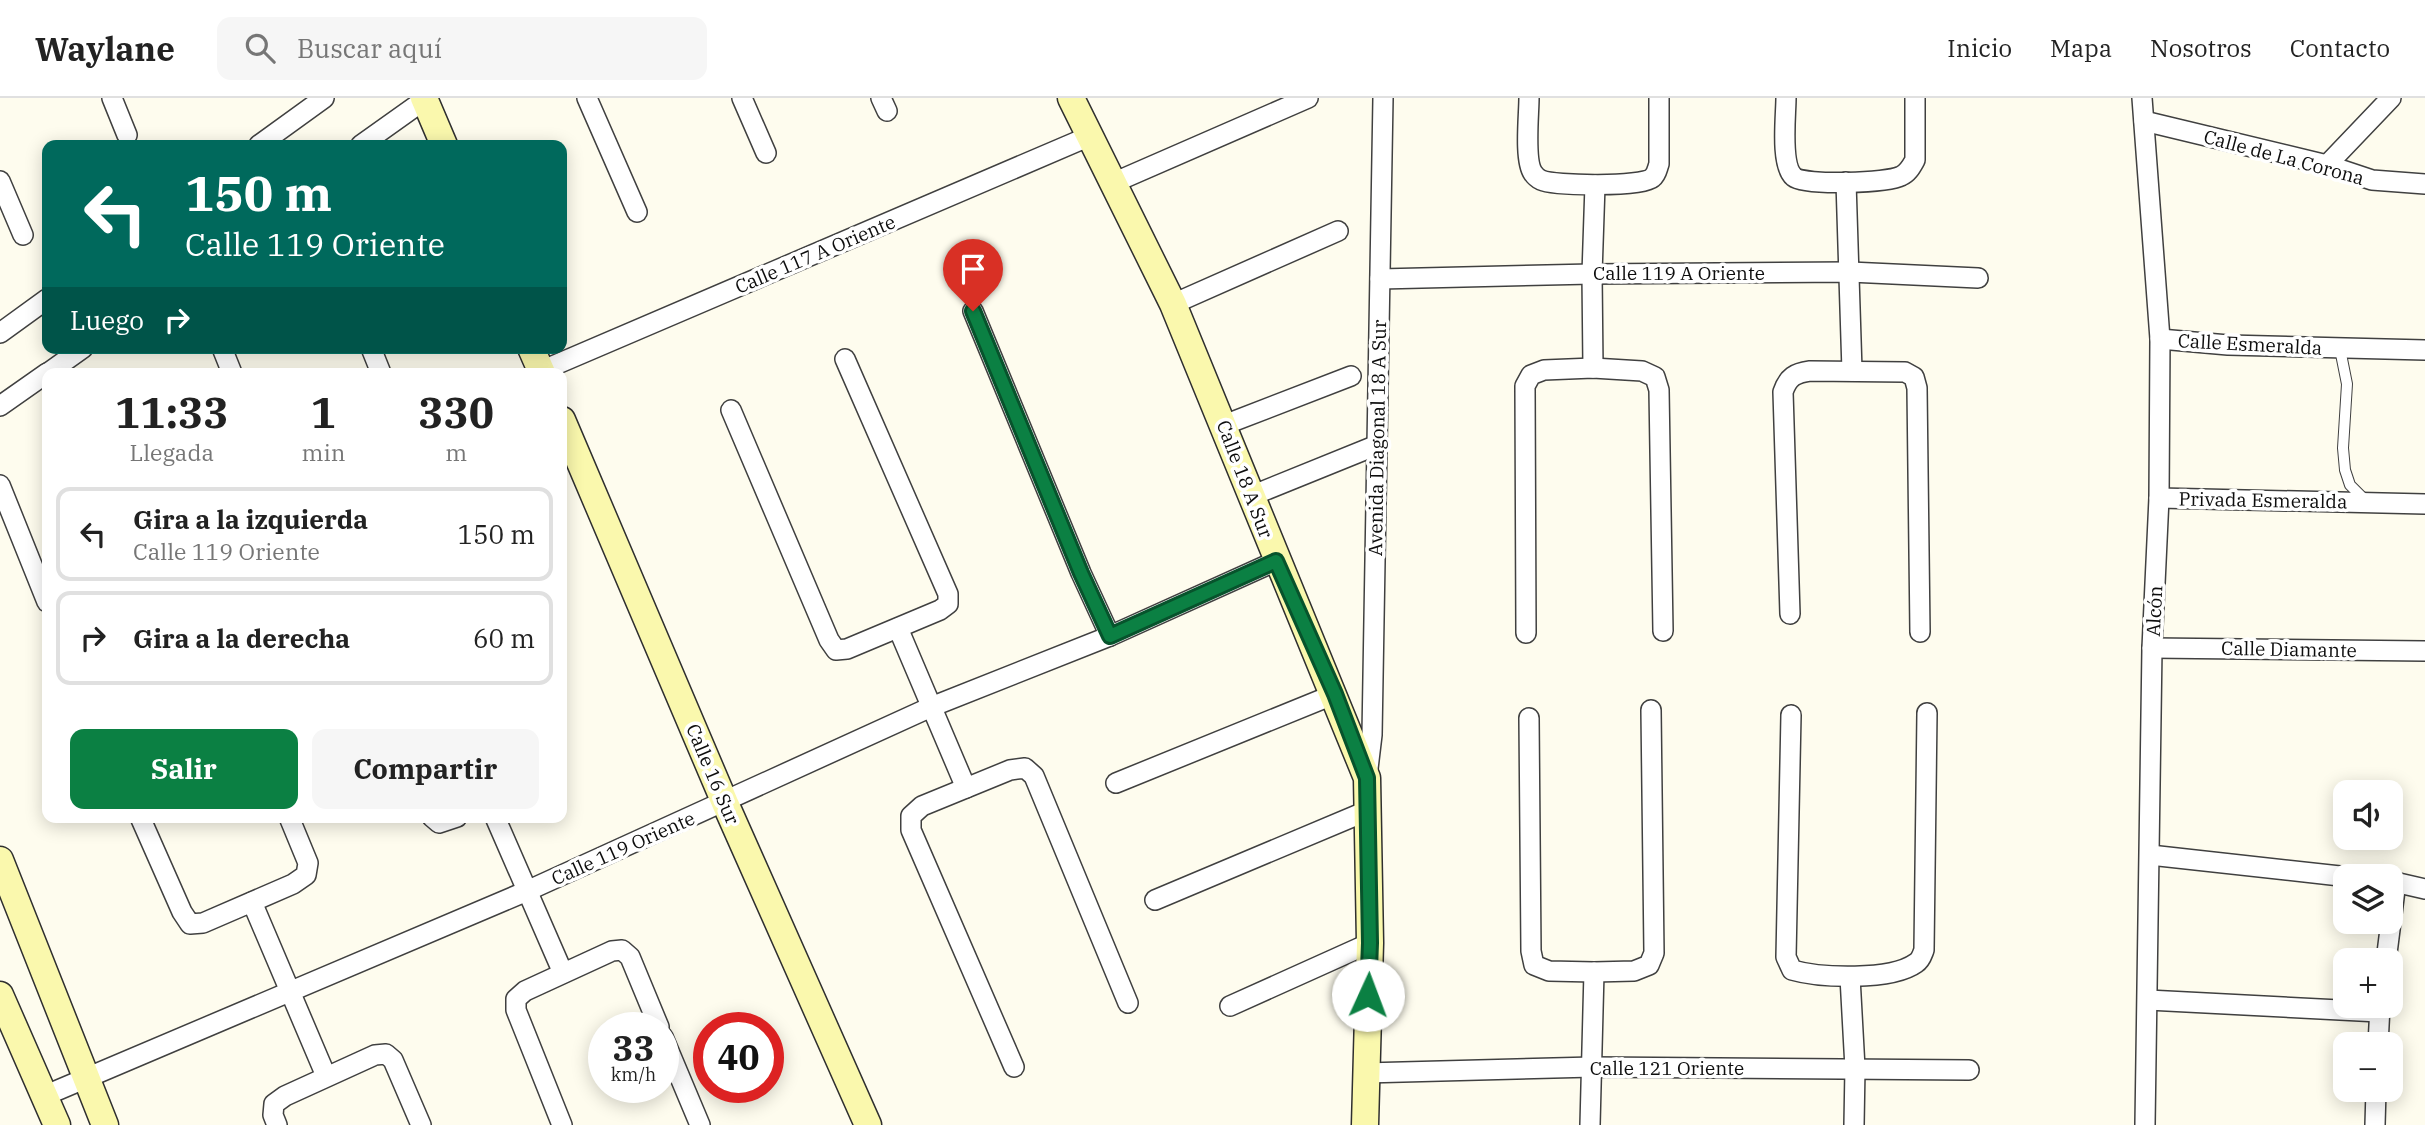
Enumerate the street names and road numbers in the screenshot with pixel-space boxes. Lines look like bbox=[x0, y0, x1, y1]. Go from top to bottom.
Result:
street label: Calle de La Corona bbox=[2201, 124, 2367, 190]
street label: Calle 117 A Oriente bbox=[731, 209, 899, 299]
street label: Calle 119 A Oriente bbox=[1593, 261, 1765, 285]
street label: Avenida Diagonal 18 A Sur bbox=[1363, 319, 1391, 556]
street label: Calle Esmeralda bbox=[2177, 328, 2323, 360]
street label: Calle 18 A Sur bbox=[1211, 417, 1279, 542]
street label: Privada Esmeralda bbox=[2178, 487, 2348, 513]
street label: Alcón bbox=[2141, 585, 2167, 637]
street label: Calle Diamante bbox=[2221, 636, 2357, 662]
street label: Calle 16 Sur bbox=[681, 720, 745, 828]
street label: Calle 119 Oriente bbox=[548, 806, 698, 890]
street label: Calle 121 Oriente bbox=[1590, 1056, 1744, 1080]

